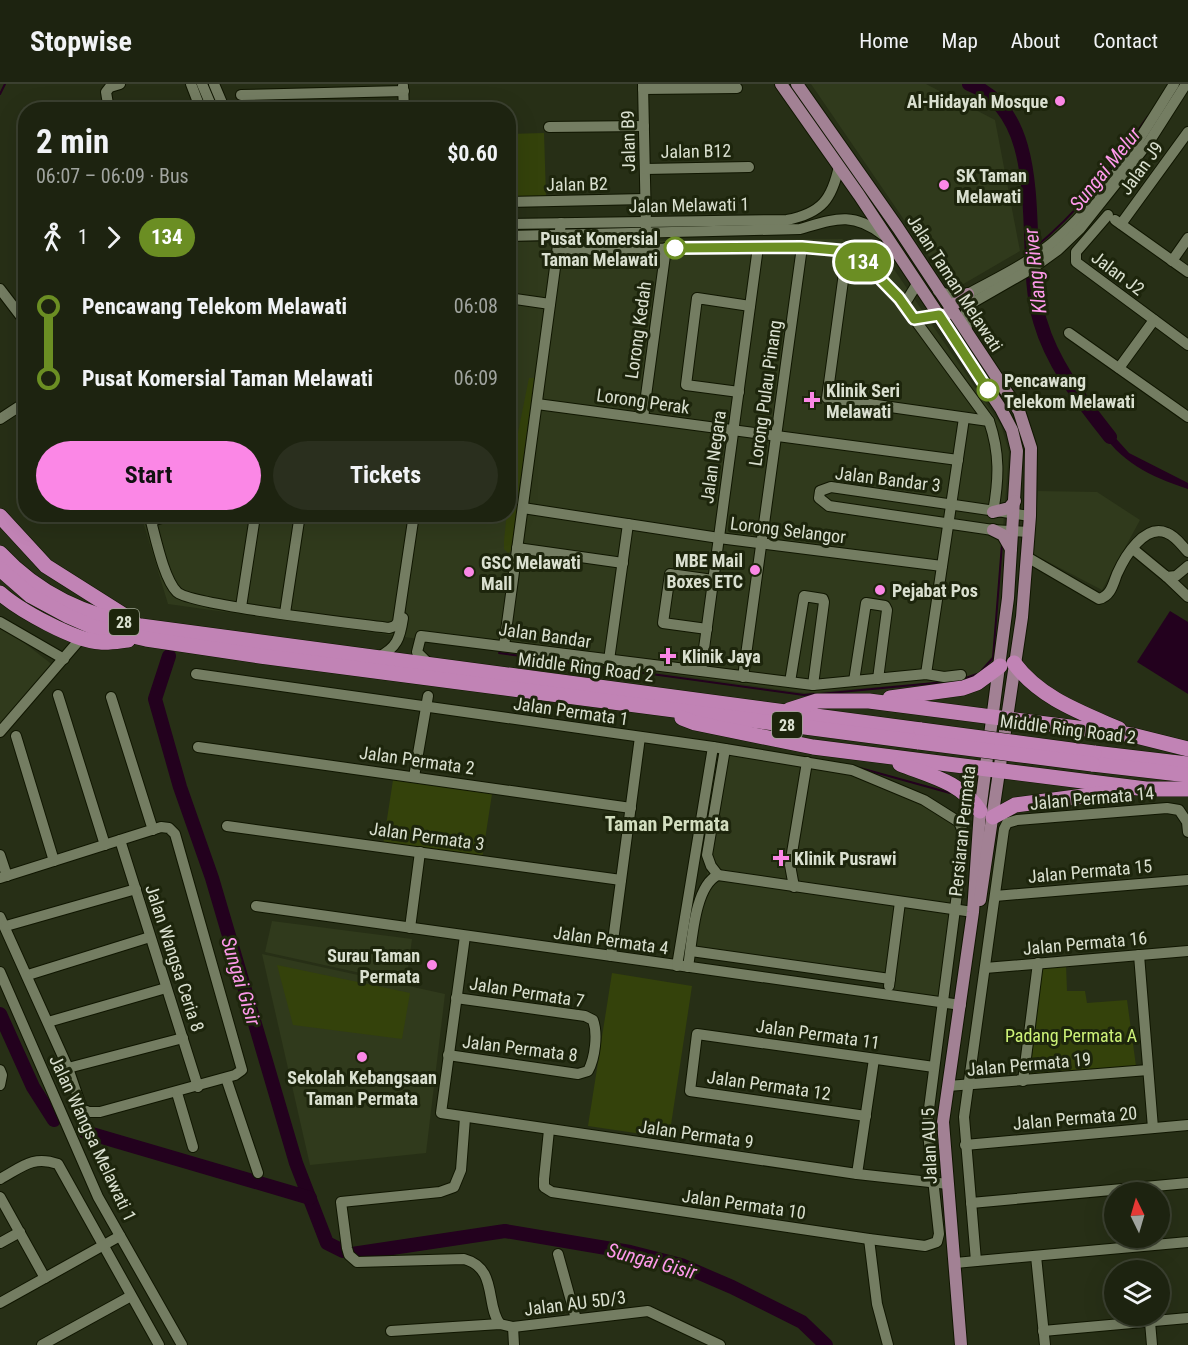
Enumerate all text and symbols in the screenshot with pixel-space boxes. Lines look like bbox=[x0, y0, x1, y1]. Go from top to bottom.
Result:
text: Stopwise bbox=[30, 25, 132, 58]
text: Home bbox=[859, 29, 909, 53]
text: Map bbox=[942, 29, 978, 53]
text: About bbox=[1011, 29, 1060, 53]
text: Contact bbox=[1093, 29, 1158, 53]
place label: Al-Hidayah Mosque bbox=[907, 91, 1048, 112]
marker: Al-Hidayah Mosque bbox=[1053, 94, 1067, 108]
street label: Jalan B9 bbox=[617, 110, 639, 172]
text: 2 min bbox=[36, 122, 109, 161]
water label: Sungai Melur bbox=[1064, 122, 1147, 215]
street label: Jalan J9 bbox=[1115, 137, 1167, 199]
street label: Jalan B12 bbox=[661, 140, 732, 162]
text: $0.60 bbox=[447, 141, 498, 166]
text: 06:07 – 06:09 · Bus bbox=[36, 164, 189, 188]
place label: SK Taman Melawati bbox=[956, 165, 1027, 207]
street label: Jalan B2 bbox=[546, 173, 608, 195]
marker: SK Taman Melawati bbox=[937, 178, 951, 192]
street label: Jalan Melawati 1 bbox=[629, 193, 749, 217]
street label: Jalan Taman Melawati bbox=[903, 211, 1007, 355]
icon: walk bbox=[36, 221, 69, 254]
icon: forward bbox=[97, 221, 130, 254]
text: 1 bbox=[78, 225, 88, 249]
text: 134 bbox=[151, 225, 183, 249]
water label: Klang River bbox=[1018, 226, 1051, 315]
place label: Pusat Komersial Taman Melawati bbox=[540, 228, 658, 270]
marker: Pusat Komersial Taman Melawati bbox=[664, 237, 686, 259]
line badge: 134 bbox=[828, 242, 898, 282]
street label: Jalan J2 bbox=[1088, 246, 1149, 300]
text: 134 bbox=[847, 250, 879, 274]
street label: Lorong Kedah bbox=[621, 280, 655, 380]
text: Pencawang Telekom Melawati bbox=[82, 294, 347, 319]
text: 06:08 bbox=[454, 294, 498, 318]
street label: Lorong Pulau Pinang bbox=[744, 319, 786, 467]
text: Pusat Komersial Taman Melawati bbox=[82, 366, 373, 391]
text: 06:09 bbox=[454, 366, 498, 390]
place label: Pencawang Telekom Melawati bbox=[1004, 370, 1135, 412]
marker: Pencawang Telekom Melawati bbox=[977, 379, 999, 401]
place label: Klinik Seri Melawati bbox=[826, 380, 900, 422]
street label: Lorong Perak bbox=[595, 384, 691, 418]
marker: Klinik Seri Melawati bbox=[803, 391, 821, 409]
street label: Jalan Negara bbox=[696, 409, 730, 505]
button: Start bbox=[36, 441, 261, 510]
button: Tickets bbox=[273, 441, 498, 510]
street label: Jalan Bandar 3 bbox=[834, 462, 942, 496]
street label: Lorong Selangor bbox=[729, 512, 848, 548]
place label: MBE Mail Boxes ETC bbox=[666, 550, 743, 592]
place label: GSC Melawati Mall bbox=[481, 552, 581, 594]
marker: MBE Mail Boxes ETC bbox=[748, 563, 762, 577]
marker: GSC Melawati Mall bbox=[462, 565, 476, 579]
place label: Pejabat Pos bbox=[892, 580, 978, 601]
marker: Pejabat Pos bbox=[873, 583, 887, 597]
road number: 28 bbox=[109, 609, 139, 635]
street label: Jalan Bandar bbox=[497, 618, 593, 652]
place label: Klinik Jaya bbox=[682, 646, 761, 667]
marker: Klinik Jaya bbox=[659, 647, 677, 665]
street label: Middle Ring Road 2 bbox=[517, 648, 655, 686]
street label: Jalan Permata 1 bbox=[512, 693, 630, 729]
street label: Middle Ring Road 2 bbox=[999, 710, 1137, 748]
road number: 28 bbox=[772, 712, 802, 738]
street label: Jalan Permata 2 bbox=[358, 742, 476, 778]
street label: Persiaran Permata bbox=[945, 765, 979, 897]
street label: Jalan Permata 14 bbox=[1029, 782, 1155, 814]
district label: Taman Permata bbox=[605, 812, 729, 836]
street label: Jalan Permata 3 bbox=[368, 818, 486, 854]
place label: Klinik Pusrawi bbox=[794, 848, 897, 869]
marker: Klinik Pusrawi bbox=[772, 849, 790, 867]
street label: Jalan Permata 15 bbox=[1027, 855, 1153, 887]
street label: Jalan Wangsa Ceria 8 bbox=[141, 882, 209, 1034]
street label: Jalan Permata 4 bbox=[552, 922, 670, 958]
street label: Jalan Permata 16 bbox=[1022, 927, 1148, 959]
water label: Sungai Gisir bbox=[216, 934, 266, 1029]
place label: Surau Taman Permata bbox=[327, 945, 420, 987]
marker: Surau Taman Permata bbox=[425, 958, 439, 972]
street label: Jalan Permata 7 bbox=[468, 973, 586, 1011]
street label: Jalan Permata 11 bbox=[755, 1015, 881, 1053]
park label: Padang Permata A bbox=[1005, 1025, 1138, 1046]
street label: Jalan Permata 8 bbox=[461, 1031, 579, 1065]
street label: Jalan Permata 19 bbox=[966, 1048, 1092, 1080]
marker: Sekolah Kebangsaan Taman Permata bbox=[355, 1050, 369, 1064]
street label: Jalan Wangsa Melawati 1 bbox=[45, 1051, 141, 1225]
street label: Jalan Permata 12 bbox=[706, 1066, 832, 1104]
place label: Sekolah Kebangsaan Taman Permata bbox=[287, 1067, 437, 1109]
street label: Jalan Permata 20 bbox=[1012, 1102, 1138, 1134]
street label: Jalan AU 5 bbox=[917, 1107, 941, 1184]
street label: Jalan Permata 9 bbox=[637, 1116, 755, 1152]
north arrow bbox=[1104, 1182, 1170, 1248]
map controls bbox=[1104, 1182, 1170, 1326]
street label: Jalan Permata 10 bbox=[681, 1185, 807, 1223]
water label: Sungai Gisir bbox=[605, 1238, 701, 1285]
button: layers bbox=[1104, 1260, 1170, 1326]
street label: Jalan AU 5D/3 bbox=[523, 1286, 627, 1320]

